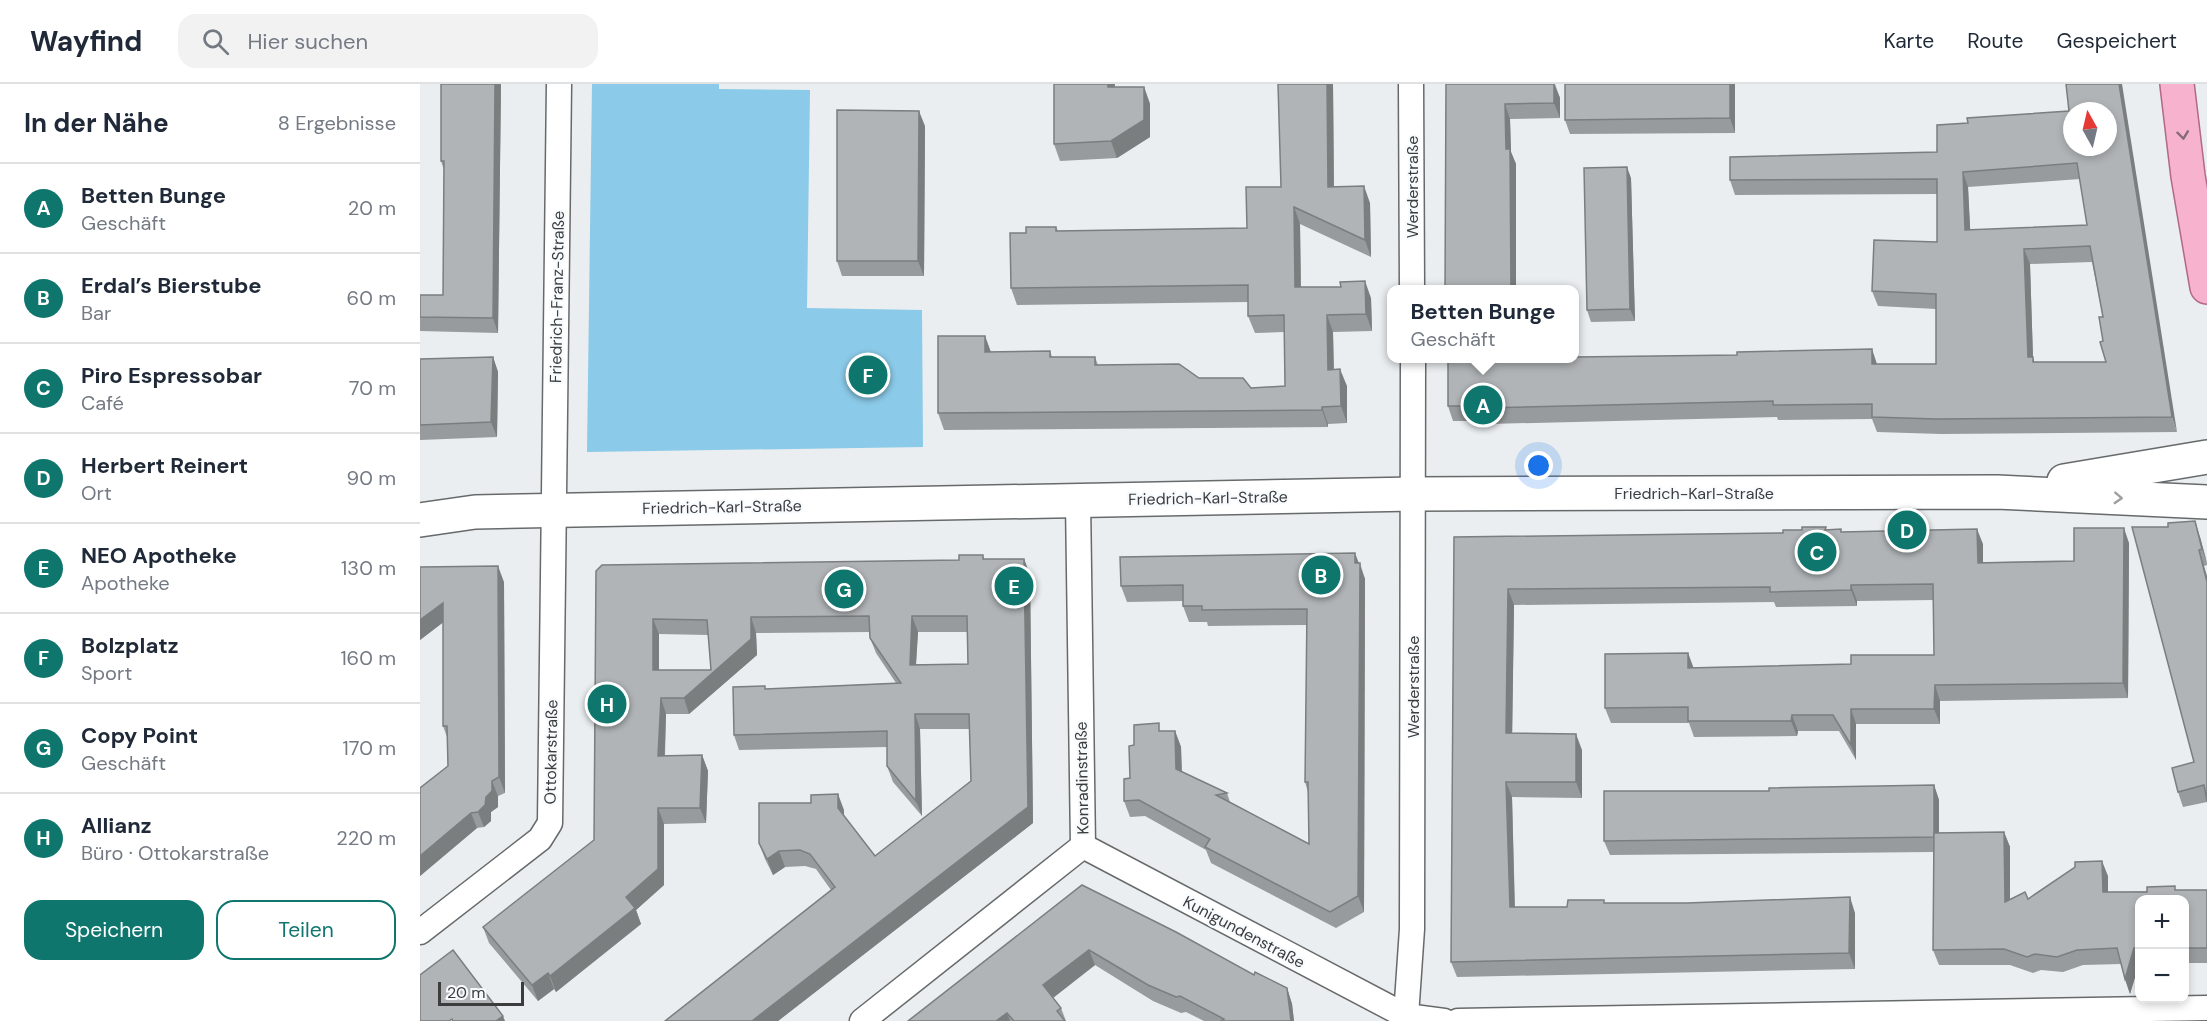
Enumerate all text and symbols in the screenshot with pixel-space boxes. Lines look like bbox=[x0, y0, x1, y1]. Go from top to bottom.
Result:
search box bbox=[178, 14, 598, 68]
text: Wayfind bbox=[30, 23, 142, 60]
icon: search bbox=[199, 25, 232, 58]
text: Hier suchen bbox=[247, 27, 368, 56]
text: Karte bbox=[1883, 27, 1934, 55]
text: Route bbox=[1967, 27, 2023, 55]
text: Gespeichert bbox=[2056, 27, 2177, 55]
north arrow bbox=[2063, 102, 2117, 156]
text: In der Nähe bbox=[24, 106, 169, 140]
text: 8 Ergebnisse bbox=[278, 110, 396, 136]
one-way arrow bbox=[2176, 131, 2189, 140]
street label: Werderstraße bbox=[1402, 136, 1423, 238]
text: Betten Bunge bbox=[81, 181, 226, 210]
text: A bbox=[36, 195, 51, 221]
text: 20 m bbox=[348, 195, 396, 221]
text: Geschäft bbox=[81, 210, 166, 236]
street label: Friedrich-Franz-Straße bbox=[545, 211, 569, 383]
text: Erdal’s Bierstube bbox=[81, 271, 262, 300]
text: B bbox=[37, 285, 50, 311]
text: 60 m bbox=[347, 285, 396, 311]
popup bbox=[1387, 285, 1579, 363]
text: Betten Bunge bbox=[1411, 297, 1555, 326]
text: Bar bbox=[81, 300, 111, 326]
text: Geschäft bbox=[1411, 326, 1496, 352]
pin: F bbox=[848, 352, 888, 398]
text: Piro Espressobar bbox=[81, 361, 262, 390]
text: C bbox=[36, 375, 51, 401]
text: 70 m bbox=[349, 375, 396, 401]
pin: A bbox=[1464, 382, 1502, 428]
text: Café bbox=[81, 390, 124, 416]
text: Herbert Reinert bbox=[81, 451, 248, 480]
your location bbox=[1524, 451, 1553, 480]
text: D bbox=[36, 465, 51, 491]
text: 90 m bbox=[347, 465, 396, 491]
text: Ort bbox=[81, 480, 112, 506]
street label: Friedrich-Karl-Straße bbox=[1614, 483, 1774, 504]
street label: Friedrich-Karl-Straße bbox=[1128, 486, 1288, 510]
one-way arrow bbox=[2114, 492, 2123, 505]
street label: Friedrich-Karl-Straße bbox=[642, 495, 802, 519]
pin: D bbox=[1888, 508, 1926, 552]
pin: C bbox=[1798, 530, 1836, 574]
text: NEO Apotheke bbox=[81, 541, 237, 570]
pin: B bbox=[1302, 552, 1340, 598]
text: E bbox=[38, 555, 49, 581]
text: 130 m bbox=[341, 555, 396, 581]
pin: E bbox=[994, 564, 1034, 608]
pin: G bbox=[824, 566, 864, 612]
text: Apotheke bbox=[81, 570, 170, 596]
text: Bolzplatz bbox=[81, 631, 178, 660]
street label: Werderstraße bbox=[1403, 636, 1424, 738]
text: F bbox=[38, 645, 49, 671]
text: 160 m bbox=[340, 645, 396, 671]
text: Sport bbox=[81, 660, 132, 686]
pin: H bbox=[588, 682, 627, 726]
street label: Ottokarstraße bbox=[540, 699, 562, 805]
text: Copy Point bbox=[81, 721, 198, 750]
street label: Konradinstraße bbox=[1071, 721, 1093, 835]
text: G bbox=[36, 735, 51, 761]
text: 170 m bbox=[343, 735, 396, 761]
text: Geschäft bbox=[81, 750, 166, 776]
text: Allianz bbox=[81, 811, 152, 840]
text: H bbox=[36, 825, 51, 851]
text: 220 m bbox=[336, 825, 396, 851]
text: Büro · Ottokarstraße bbox=[81, 840, 269, 866]
street label: Kunigundenstraße bbox=[1180, 891, 1308, 973]
map controls bbox=[2135, 895, 2189, 1003]
button: + bbox=[2135, 895, 2189, 949]
button: Speichern bbox=[24, 900, 204, 960]
button: Teilen bbox=[216, 900, 396, 960]
button: − bbox=[2135, 949, 2189, 1003]
scale bar bbox=[438, 979, 524, 1006]
text: 20 m bbox=[447, 982, 486, 1003]

